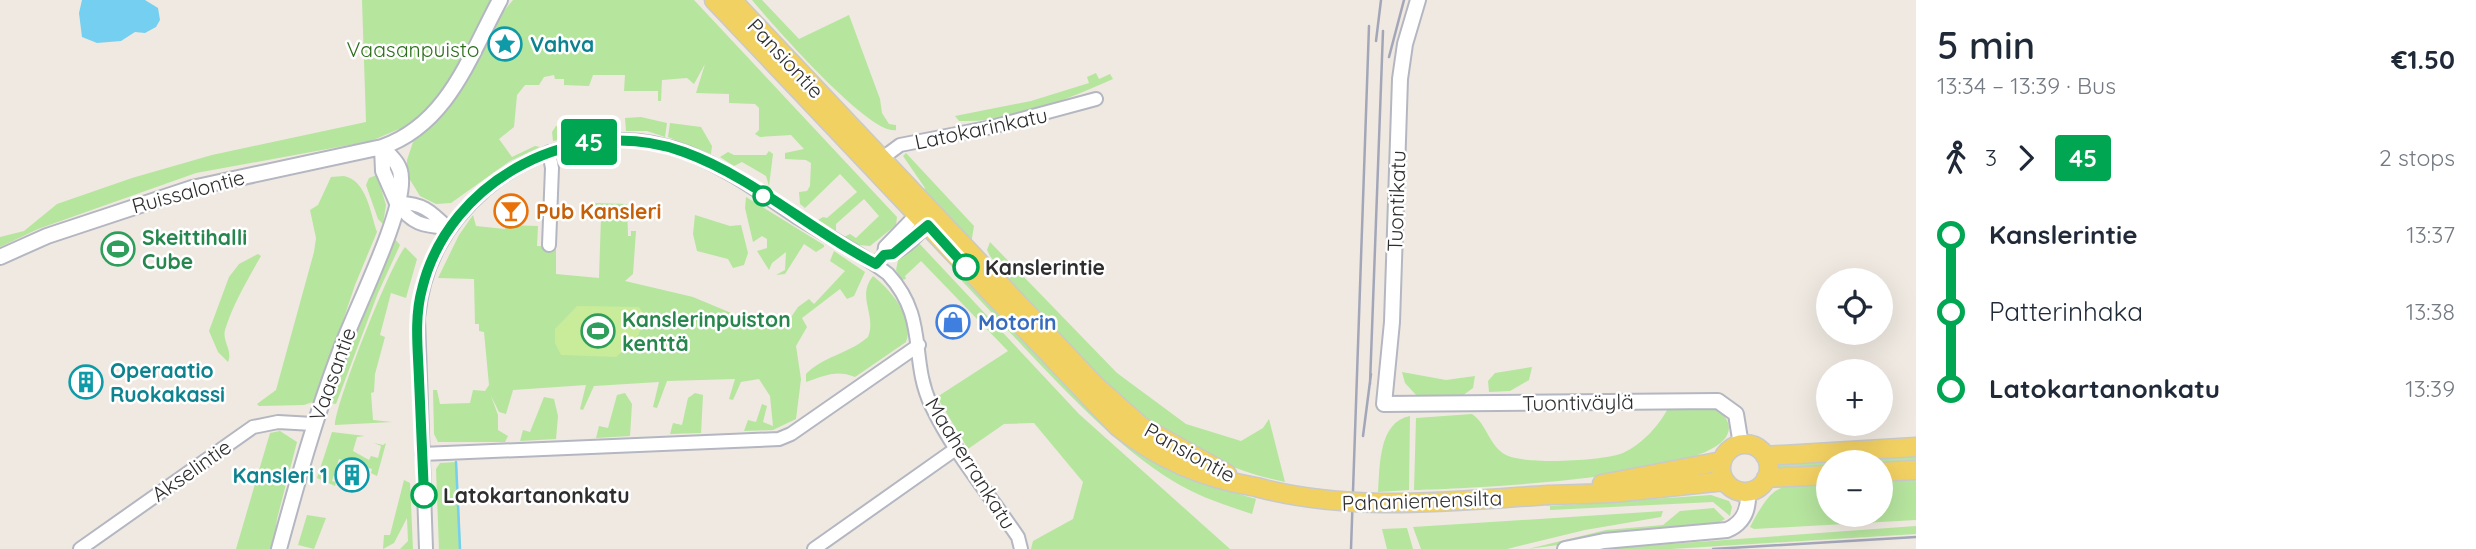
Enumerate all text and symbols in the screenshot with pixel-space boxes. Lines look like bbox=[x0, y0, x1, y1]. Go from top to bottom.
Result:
street label: Pansiontie bbox=[742, 13, 830, 103]
text: 5 min bbox=[1937, 21, 2035, 69]
place icon: Vahva bbox=[486, 25, 524, 63]
place label: Vahva bbox=[530, 31, 594, 57]
park label: Vaasanpuisto bbox=[347, 36, 479, 62]
text: €1.50 bbox=[2391, 43, 2455, 76]
text: 13:34 – 13:39 · Bus bbox=[1937, 71, 2116, 100]
street label: Latokarinkatu bbox=[912, 101, 1050, 155]
line badge: 45 bbox=[558, 119, 620, 165]
text: 45 bbox=[575, 127, 603, 157]
icon: walk bbox=[1937, 139, 1975, 177]
icon: forward bbox=[2007, 139, 2045, 177]
text: 3 bbox=[1985, 143, 1997, 172]
text: 45 bbox=[2069, 143, 2097, 173]
text: 2 stops bbox=[2379, 143, 2455, 172]
street label: Tuontikatu bbox=[1381, 150, 1411, 252]
street label: Ruissalontie bbox=[129, 163, 247, 219]
unlabelled marker bbox=[753, 186, 773, 206]
bar icon: Pub Kansleri bbox=[492, 192, 530, 230]
place label: Pub Kansleri bbox=[536, 198, 661, 224]
text: Kanslerintie bbox=[1989, 218, 2138, 251]
text: 13:37 bbox=[2406, 220, 2455, 249]
place label: Skeittihalli Cube bbox=[142, 224, 247, 274]
sports icon: Skeittihalli Cube bbox=[99, 230, 137, 268]
marker: Kanslerintie bbox=[953, 254, 979, 280]
place label: Kanslerintie bbox=[985, 254, 1105, 280]
map controls bbox=[1816, 268, 1893, 527]
button: locate bbox=[1816, 268, 1893, 345]
text: Patterinhaka bbox=[1989, 295, 2143, 328]
text: 13:38 bbox=[2406, 297, 2455, 326]
shop icon: Motorin bbox=[934, 303, 972, 341]
place label: Kanslerinpuiston kenttä bbox=[622, 306, 791, 356]
place label: Motorin bbox=[978, 309, 1056, 335]
sports icon: Kanslerinpuiston kenttä bbox=[579, 312, 617, 350]
street label: Vaasantie bbox=[303, 324, 361, 424]
place label: Operaatio Ruokakassi bbox=[110, 357, 225, 407]
button: + bbox=[1816, 359, 1893, 436]
building icon: Operaatio Ruokakassi bbox=[67, 363, 105, 401]
text: Latokartanonkatu bbox=[1989, 372, 2220, 405]
text: 13:39 bbox=[2405, 374, 2455, 403]
street label: Tuontiväylä bbox=[1522, 388, 1634, 416]
street label: Maaherrankatu bbox=[920, 392, 1022, 534]
street label: Pansiontie bbox=[1140, 416, 1240, 488]
street label: Akselintie bbox=[146, 433, 236, 507]
button: − bbox=[1816, 450, 1893, 527]
building icon: Kansleri 1 bbox=[333, 456, 371, 494]
place label: Kansleri 1 bbox=[232, 462, 328, 488]
marker: Latokartanonkatu bbox=[411, 482, 437, 508]
place label: Latokartanonkatu bbox=[443, 482, 630, 508]
street label: Pahaniemensilta bbox=[1341, 484, 1503, 516]

